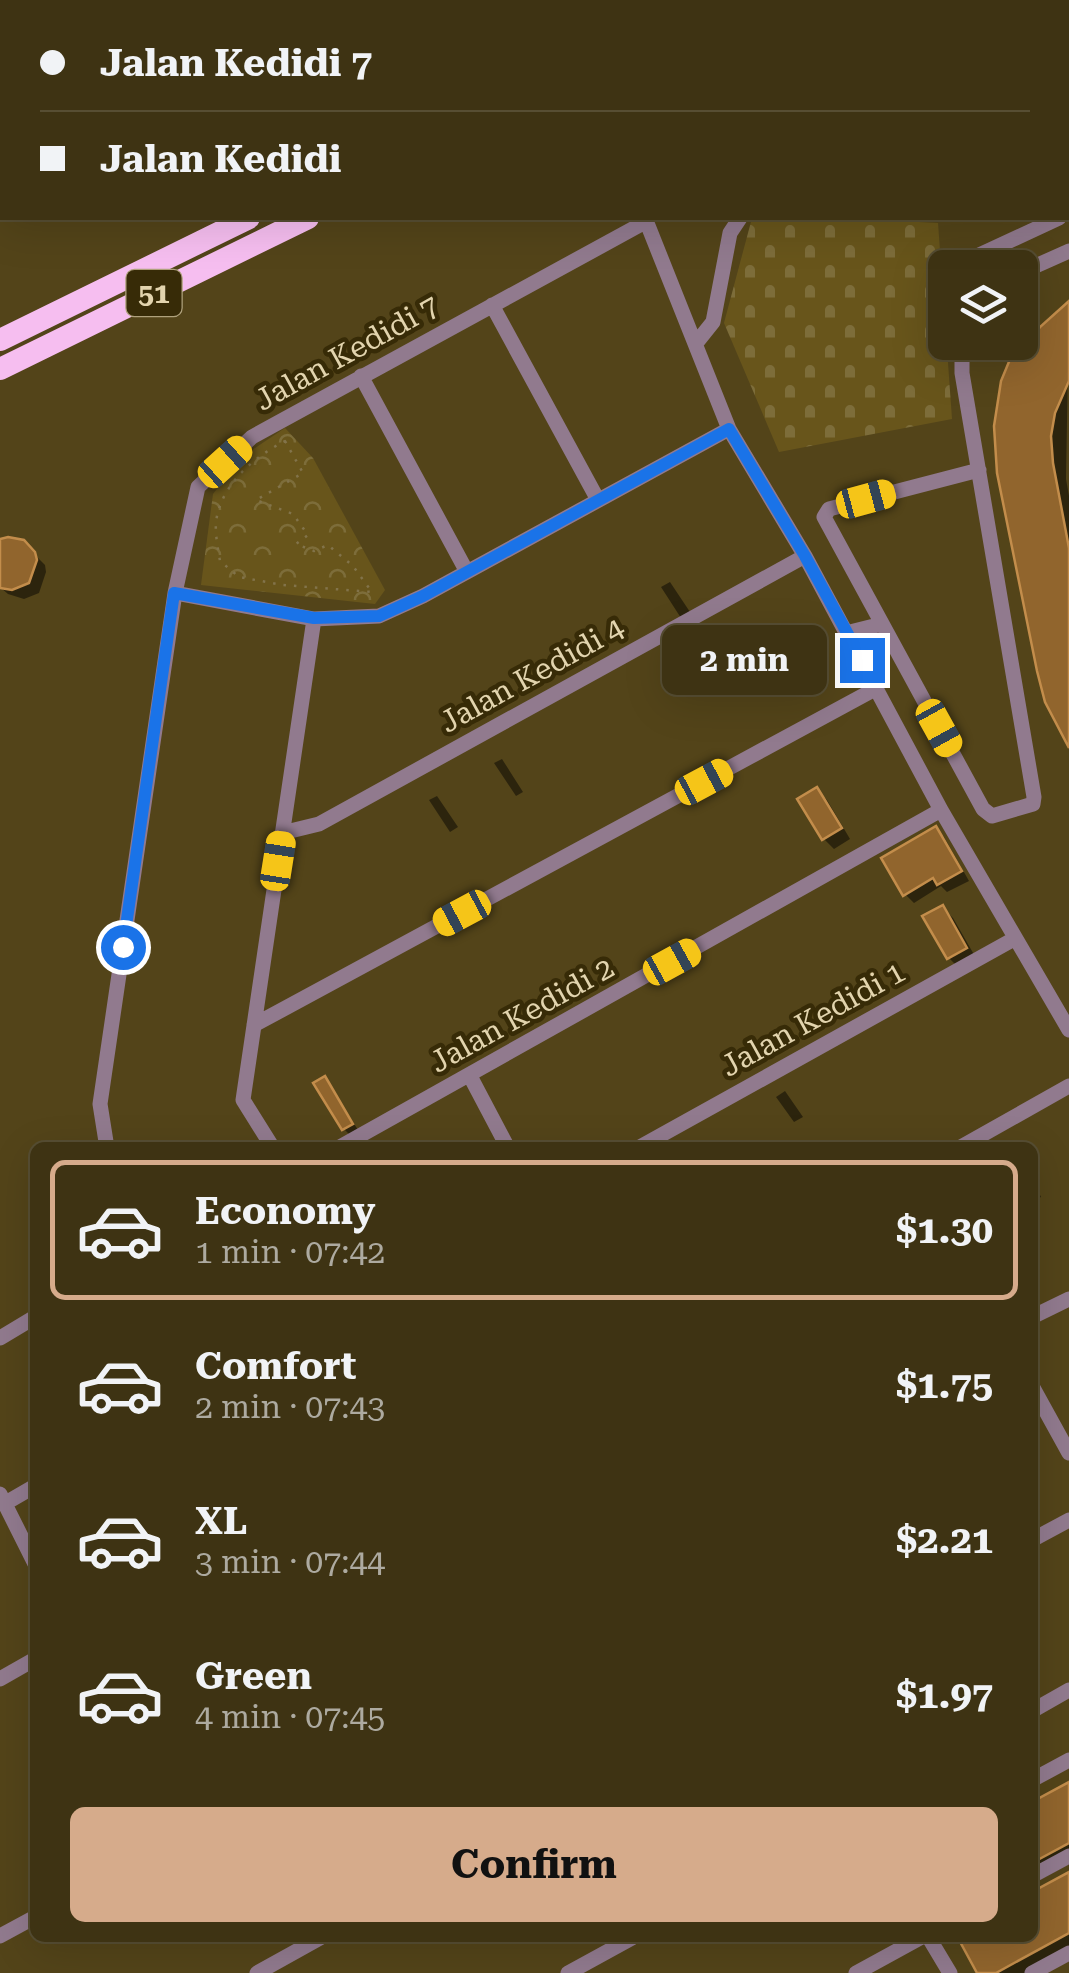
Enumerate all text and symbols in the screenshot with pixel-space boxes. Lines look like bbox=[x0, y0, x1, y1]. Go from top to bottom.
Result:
text: Jalan Kedidi 7 bbox=[100, 41, 372, 85]
text: Jalan Kedidi bbox=[100, 137, 341, 181]
map controls bbox=[928, 250, 1038, 360]
button: layers bbox=[928, 250, 1038, 360]
road number: 51 bbox=[126, 270, 182, 316]
street label: Jalan Kedidi 7 bbox=[249, 288, 445, 418]
car bbox=[193, 431, 257, 493]
car bbox=[833, 477, 899, 521]
street label: Jalan Kedidi 4 bbox=[434, 610, 630, 740]
callout: 2 min bbox=[662, 625, 827, 695]
route end bbox=[840, 638, 885, 683]
text: 2 min bbox=[700, 641, 789, 679]
car bbox=[911, 694, 967, 762]
car bbox=[670, 755, 738, 809]
car bbox=[258, 829, 298, 893]
car bbox=[428, 886, 496, 940]
route start bbox=[101, 925, 146, 970]
car bbox=[638, 934, 706, 990]
street label: Jalan Kedidi 2 bbox=[424, 950, 620, 1080]
street label: Jalan Kedidi 1 bbox=[715, 954, 911, 1084]
icon: car bbox=[75, 1185, 165, 1275]
text: Economy bbox=[195, 1189, 375, 1233]
text: $1.30 bbox=[896, 1208, 993, 1252]
text: 1 min · 07:42 bbox=[195, 1233, 385, 1271]
icon: car bbox=[75, 1340, 165, 1430]
text: Comfort bbox=[195, 1344, 356, 1388]
text: $1.75 bbox=[896, 1363, 993, 1407]
text: 2 min · 07:43 bbox=[195, 1388, 385, 1426]
icon: car bbox=[75, 1495, 165, 1585]
text: XL bbox=[195, 1499, 247, 1543]
text: $2.21 bbox=[896, 1518, 993, 1562]
text: 3 min · 07:44 bbox=[195, 1543, 385, 1581]
icon: car bbox=[75, 1650, 165, 1740]
text: Green bbox=[195, 1654, 312, 1698]
text: $1.97 bbox=[896, 1673, 993, 1717]
text: 4 min · 07:45 bbox=[195, 1698, 385, 1736]
button: Confirm bbox=[70, 1807, 998, 1922]

